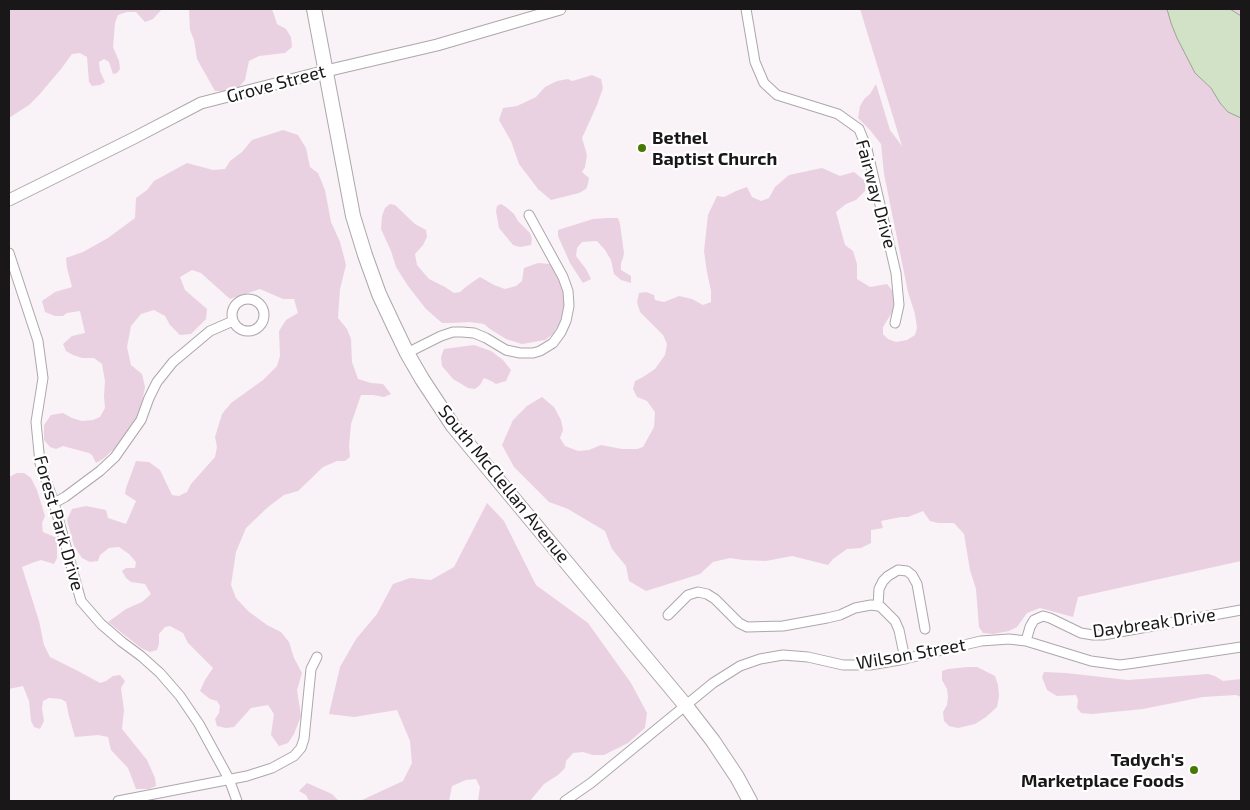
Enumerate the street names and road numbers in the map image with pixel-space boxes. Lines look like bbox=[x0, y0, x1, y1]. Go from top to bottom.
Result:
street label: Grove Street bbox=[224, 60, 328, 108]
street label: Fairway Drive bbox=[851, 137, 901, 251]
street label: South McClellan Avenue bbox=[434, 401, 574, 567]
street label: Forest Park Drive bbox=[29, 453, 89, 593]
street label: Daybreak Drive bbox=[1091, 604, 1217, 642]
street label: Wilson Street bbox=[855, 634, 967, 674]

